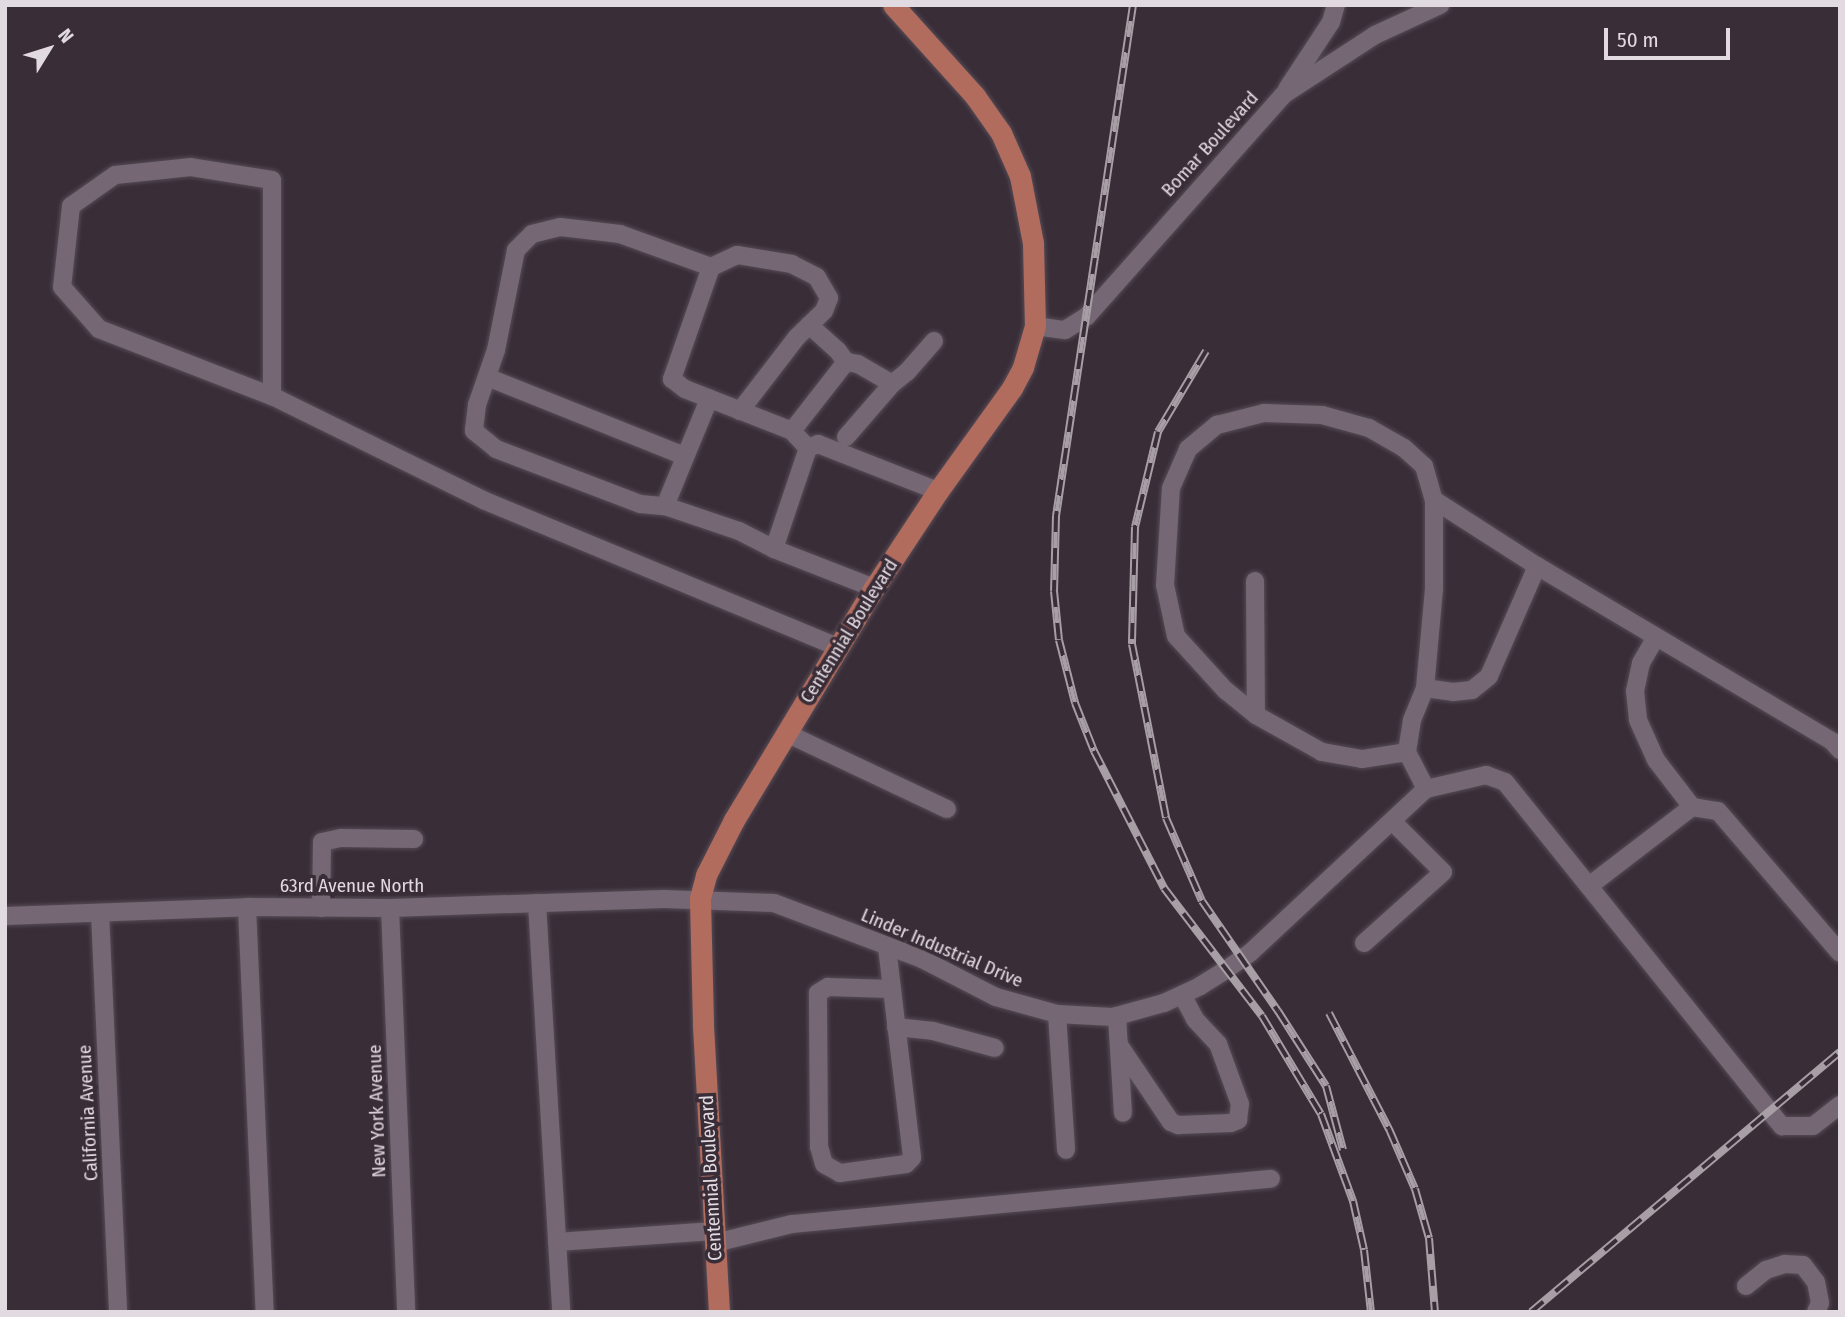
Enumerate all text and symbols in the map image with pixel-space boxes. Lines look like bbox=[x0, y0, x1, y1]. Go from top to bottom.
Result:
north arrow bbox=[14, 14, 84, 84]
scale bar bbox=[1607, 14, 1733, 58]
text: N bbox=[53, 24, 79, 47]
text: 50 m bbox=[1617, 27, 1659, 53]
street label: Bomar Boulevard bbox=[1157, 87, 1263, 201]
street label: Centennial Boulevard bbox=[795, 555, 903, 707]
street label: 63rd Avenue North bbox=[280, 875, 424, 897]
street label: Linder Industrial Drive bbox=[858, 904, 1026, 992]
street label: California Avenue bbox=[73, 1044, 103, 1182]
street label: New York Avenue bbox=[363, 1044, 391, 1178]
street label: Centennial Boulevard bbox=[695, 1095, 727, 1261]

